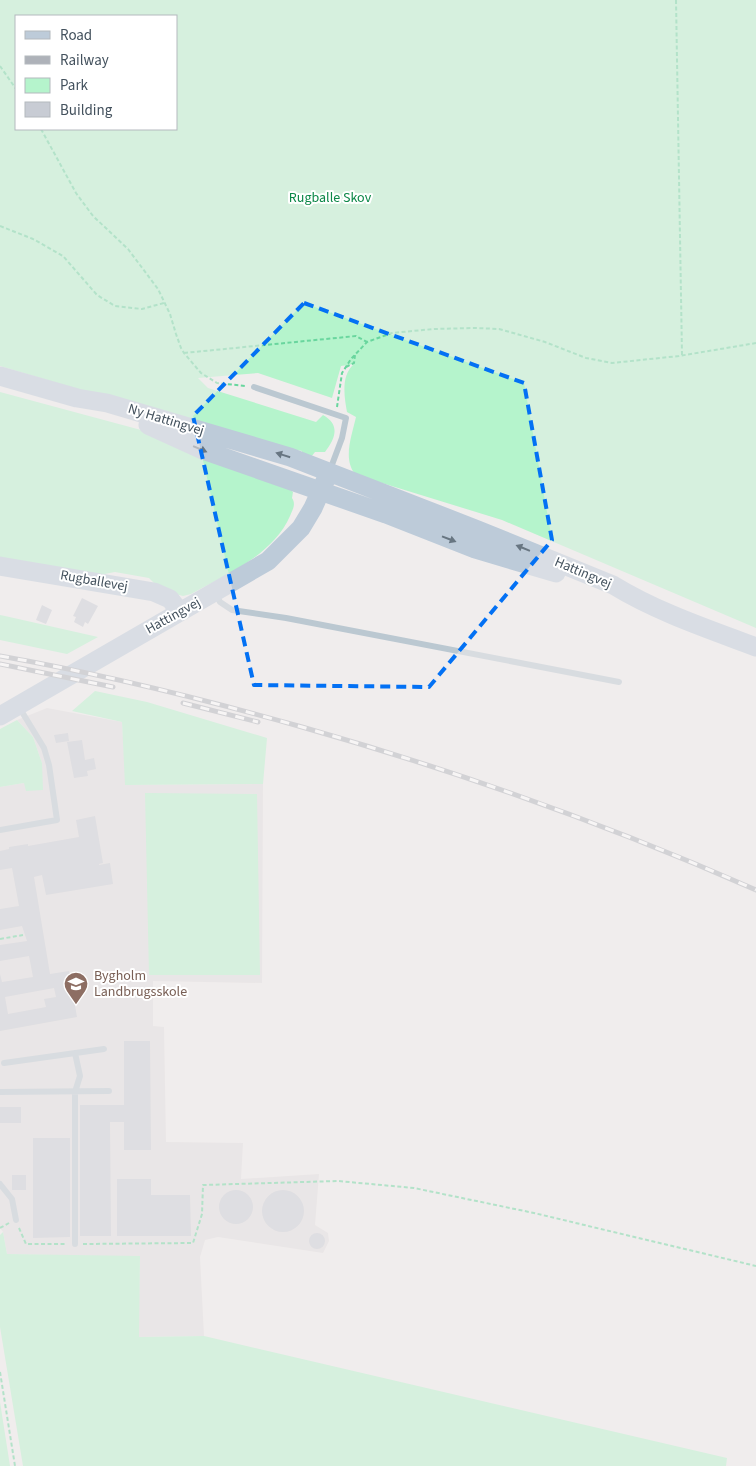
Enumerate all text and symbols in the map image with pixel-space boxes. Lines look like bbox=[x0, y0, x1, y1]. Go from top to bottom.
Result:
legend bbox=[15, 15, 178, 130]
text: Road bbox=[60, 25, 92, 46]
text: Railway bbox=[60, 50, 109, 71]
text: Park bbox=[60, 75, 89, 96]
text: Building bbox=[60, 100, 113, 121]
park label: Rugballe Skov bbox=[289, 188, 372, 208]
street label: Ny Hattingvej bbox=[126, 399, 206, 441]
one-way arrow bbox=[193, 445, 207, 453]
one-way arrow bbox=[275, 451, 290, 459]
one-way arrow bbox=[442, 535, 456, 543]
one-way arrow bbox=[515, 544, 530, 552]
street label: Hattingvej bbox=[551, 552, 615, 594]
street label: Rugballevej bbox=[59, 565, 129, 597]
street label: Hattingvej bbox=[142, 593, 204, 639]
place label: Bygholm Landbrugsskole bbox=[94, 966, 187, 1002]
school or university icon: Bygholm Landbrugsskole bbox=[63, 971, 89, 1005]

